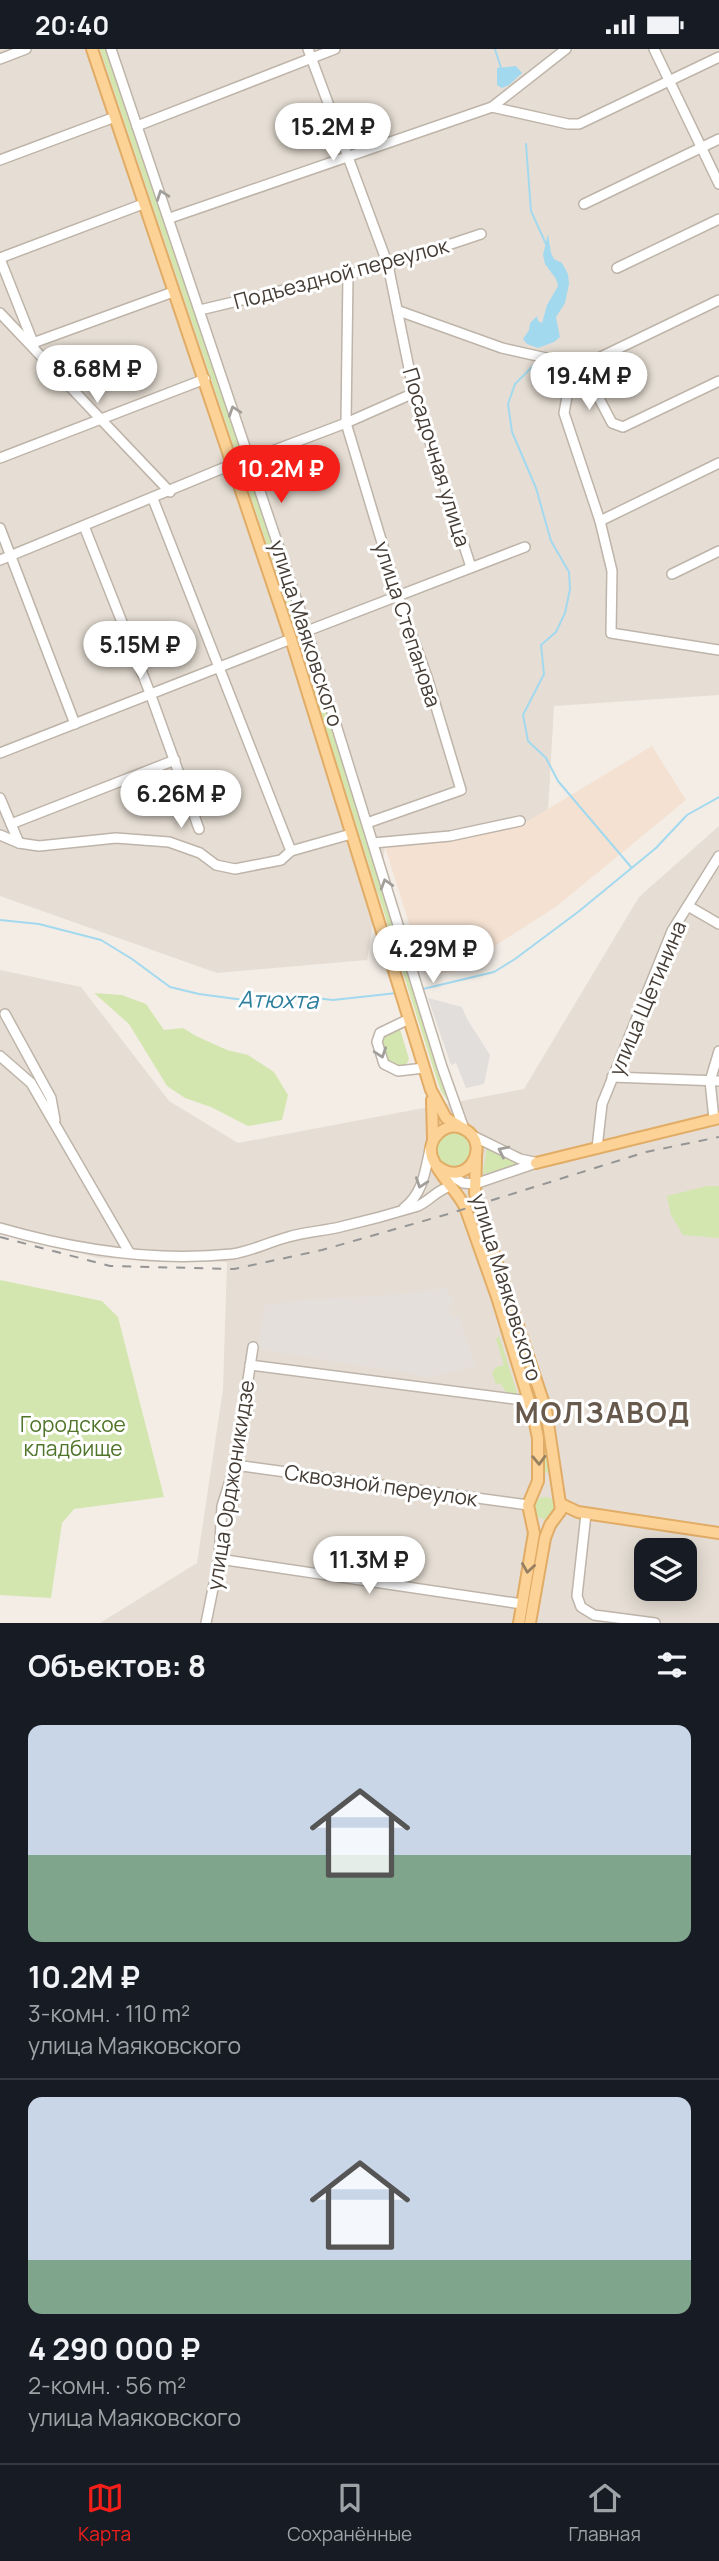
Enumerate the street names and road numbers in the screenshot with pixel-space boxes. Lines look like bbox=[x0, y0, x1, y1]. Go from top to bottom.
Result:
street label: Подъездной переулок bbox=[230, 231, 452, 315]
street label: Посадочная улица bbox=[396, 364, 478, 550]
street label: улица Маяковского bbox=[264, 536, 350, 730]
street label: улица Степанова bbox=[368, 537, 448, 711]
street label: улица Щетинина bbox=[602, 916, 692, 1080]
street label: улица Маяковского bbox=[465, 1190, 549, 1384]
street label: улица Орджоникидзе bbox=[200, 1378, 260, 1592]
street label: Сквозной переулок bbox=[283, 1458, 480, 1513]

